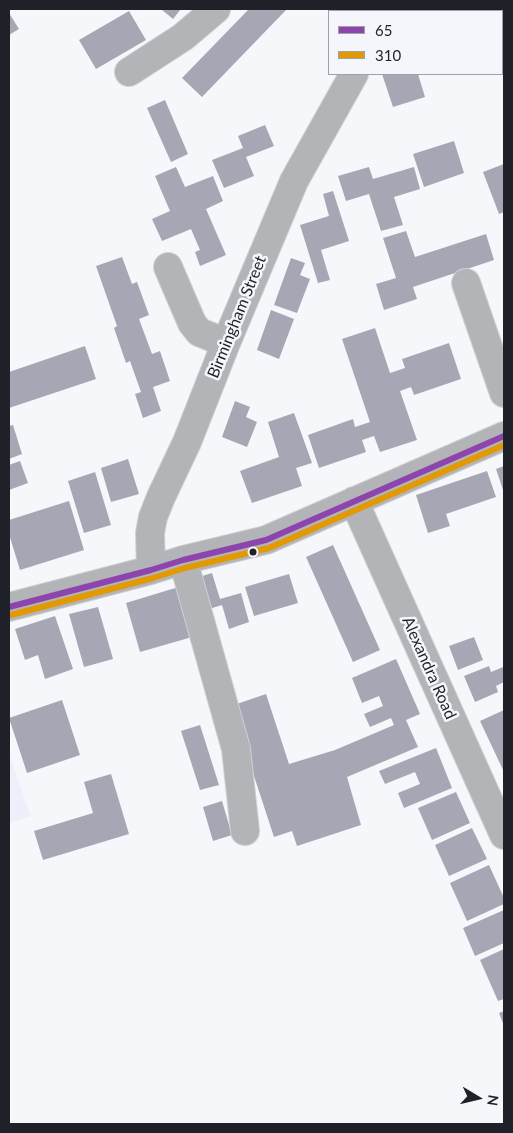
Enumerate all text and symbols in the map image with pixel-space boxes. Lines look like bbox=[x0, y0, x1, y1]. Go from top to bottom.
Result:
legend bbox=[328, 10, 503, 75]
text: 65 bbox=[375, 21, 392, 39]
text: 310 bbox=[375, 46, 401, 64]
street label: Birmingham Street bbox=[204, 253, 270, 381]
unlabelled marker bbox=[248, 547, 258, 557]
street label: Alexandra Road bbox=[398, 614, 460, 722]
north arrow bbox=[453, 1073, 503, 1123]
text: N bbox=[484, 1094, 503, 1107]

